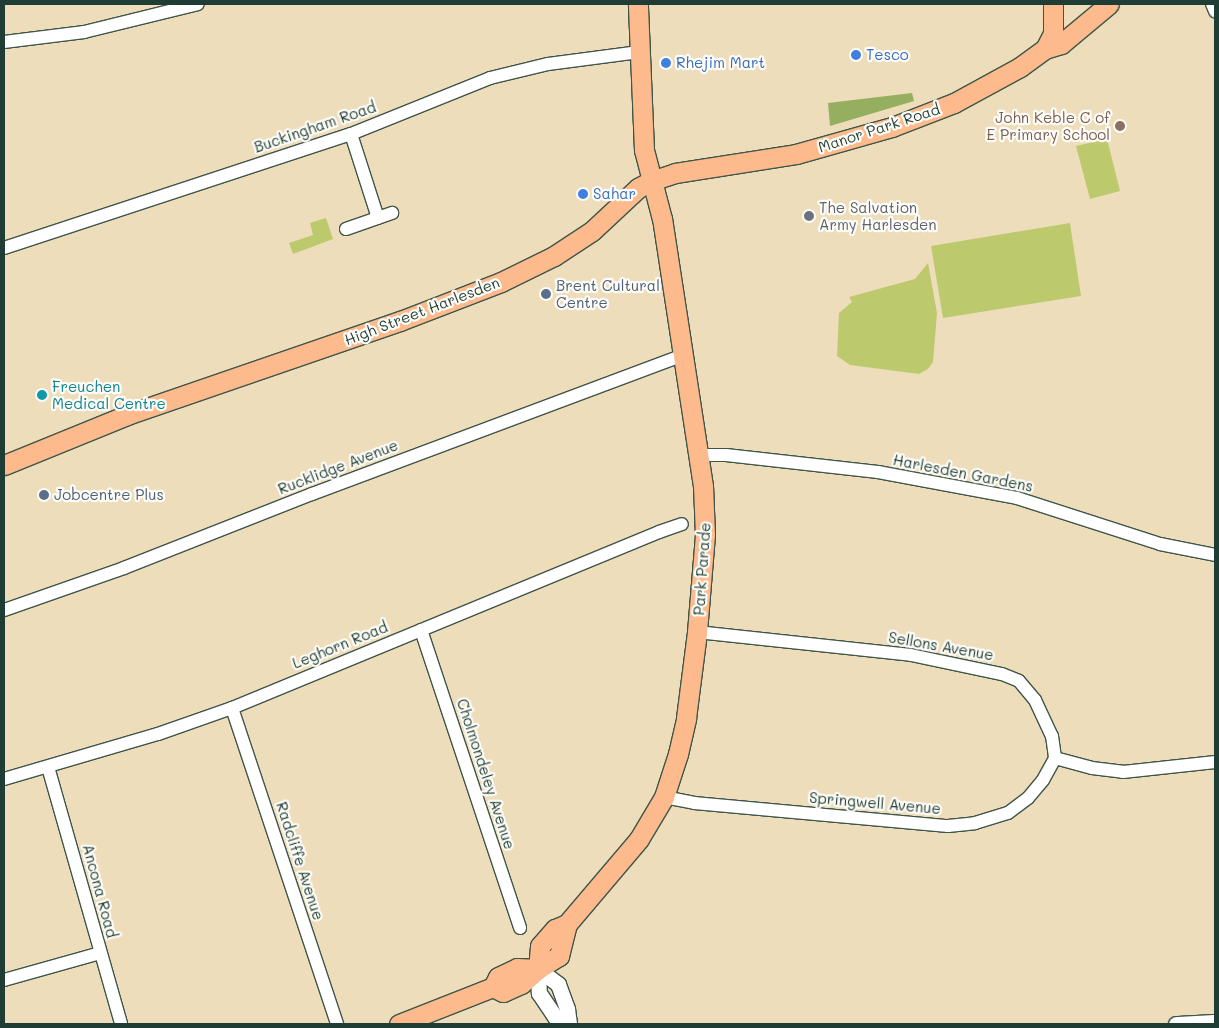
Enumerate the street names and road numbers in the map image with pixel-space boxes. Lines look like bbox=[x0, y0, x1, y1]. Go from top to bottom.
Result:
street label: Buckingham Road bbox=[252, 98, 378, 156]
street label: Manor Park Road bbox=[816, 100, 942, 156]
street label: High Street Harlesden bbox=[342, 273, 502, 349]
street label: Rucklidge Avenue bbox=[275, 436, 401, 498]
street label: Harlesden Gardens bbox=[891, 451, 1035, 495]
street label: Park Parade bbox=[690, 522, 714, 616]
street label: Leghorn Road bbox=[290, 618, 390, 672]
street label: Sellons Avenue bbox=[887, 628, 995, 664]
street label: Cholmondeley Avenue bbox=[453, 696, 519, 852]
street label: Springwell Avenue bbox=[808, 788, 942, 818]
street label: Radcliffe Avenue bbox=[272, 800, 328, 922]
street label: Ancona Road bbox=[79, 842, 121, 940]

